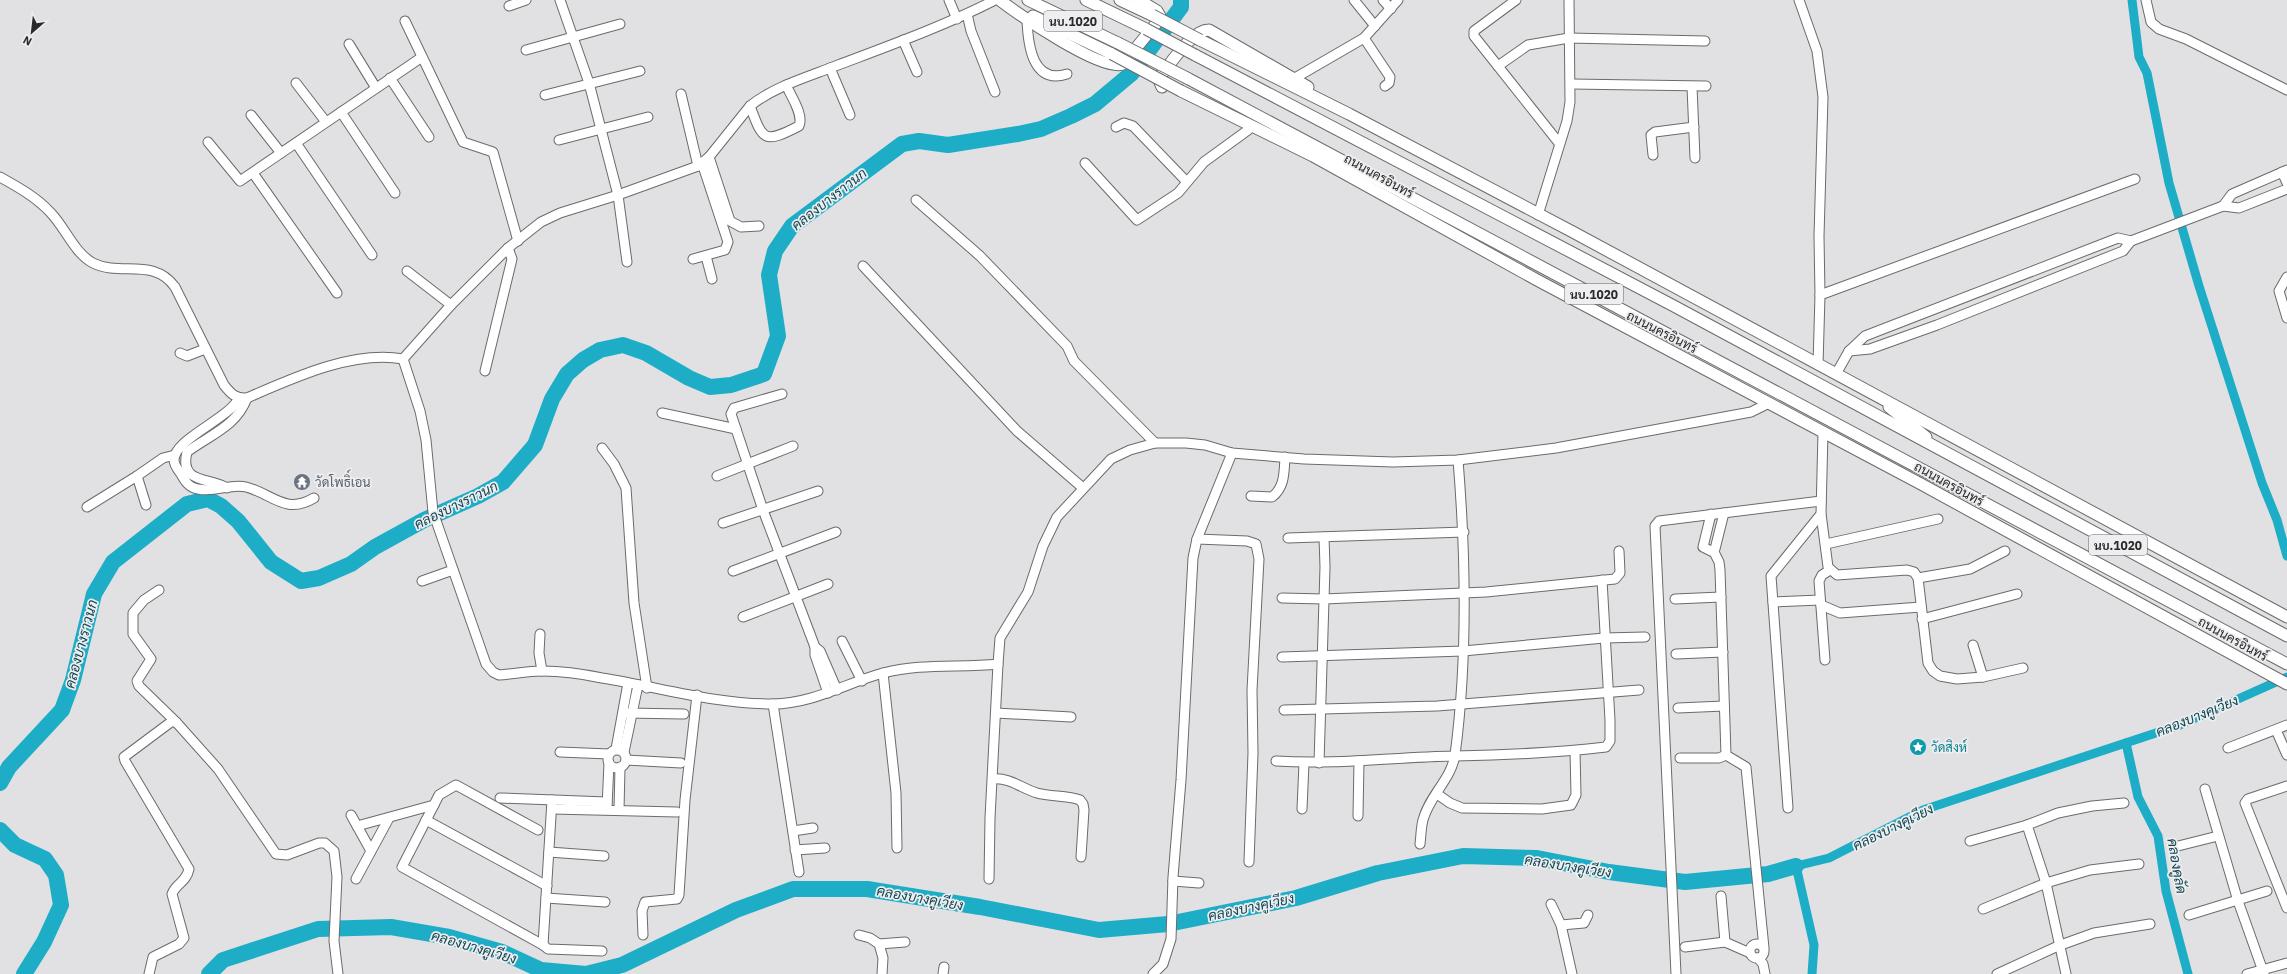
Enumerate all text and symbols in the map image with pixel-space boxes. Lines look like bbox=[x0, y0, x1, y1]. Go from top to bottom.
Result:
road number: นบ.1020 bbox=[1044, 11, 1102, 31]
north arrow bbox=[12, 12, 52, 52]
text: N bbox=[20, 33, 34, 49]
street label: ถนนนครอินทร์ bbox=[1341, 149, 1417, 202]
water label: คลองบางราวนก bbox=[788, 164, 870, 234]
road number: นบ.1020 bbox=[1565, 284, 1623, 304]
street label: ถนนนครอินทร์ bbox=[1624, 306, 1701, 357]
street label: ถนนนครอินทร์ bbox=[1911, 457, 1987, 510]
place label: วัดโพธิ์เอน bbox=[315, 469, 371, 491]
temple icon: วัดโพธิ์เอน bbox=[292, 472, 312, 492]
water label: คลองบางราวนก bbox=[411, 477, 501, 533]
road number: นบ.1020 bbox=[2089, 535, 2147, 555]
water label: คลองบางราวนก bbox=[61, 598, 101, 690]
street label: ถนนนครอินทร์ bbox=[2195, 612, 2271, 665]
water label: คลองบางคูเวียง bbox=[2153, 691, 2241, 742]
place icon: วัดสิงห์ bbox=[1908, 737, 1928, 757]
place label: วัดสิงห์ bbox=[1931, 738, 1967, 756]
water label: คลองบางคูเวียง bbox=[1850, 800, 1937, 855]
water label: คลองคูลัด bbox=[2162, 837, 2191, 895]
water label: คลองบางคูเวียง bbox=[1523, 850, 1613, 883]
water label: คลองบางคูเวียง bbox=[875, 882, 965, 915]
water label: คลองบางคูเวียง bbox=[1206, 889, 1296, 926]
water label: คลองบางคูเวียง bbox=[429, 926, 519, 969]

